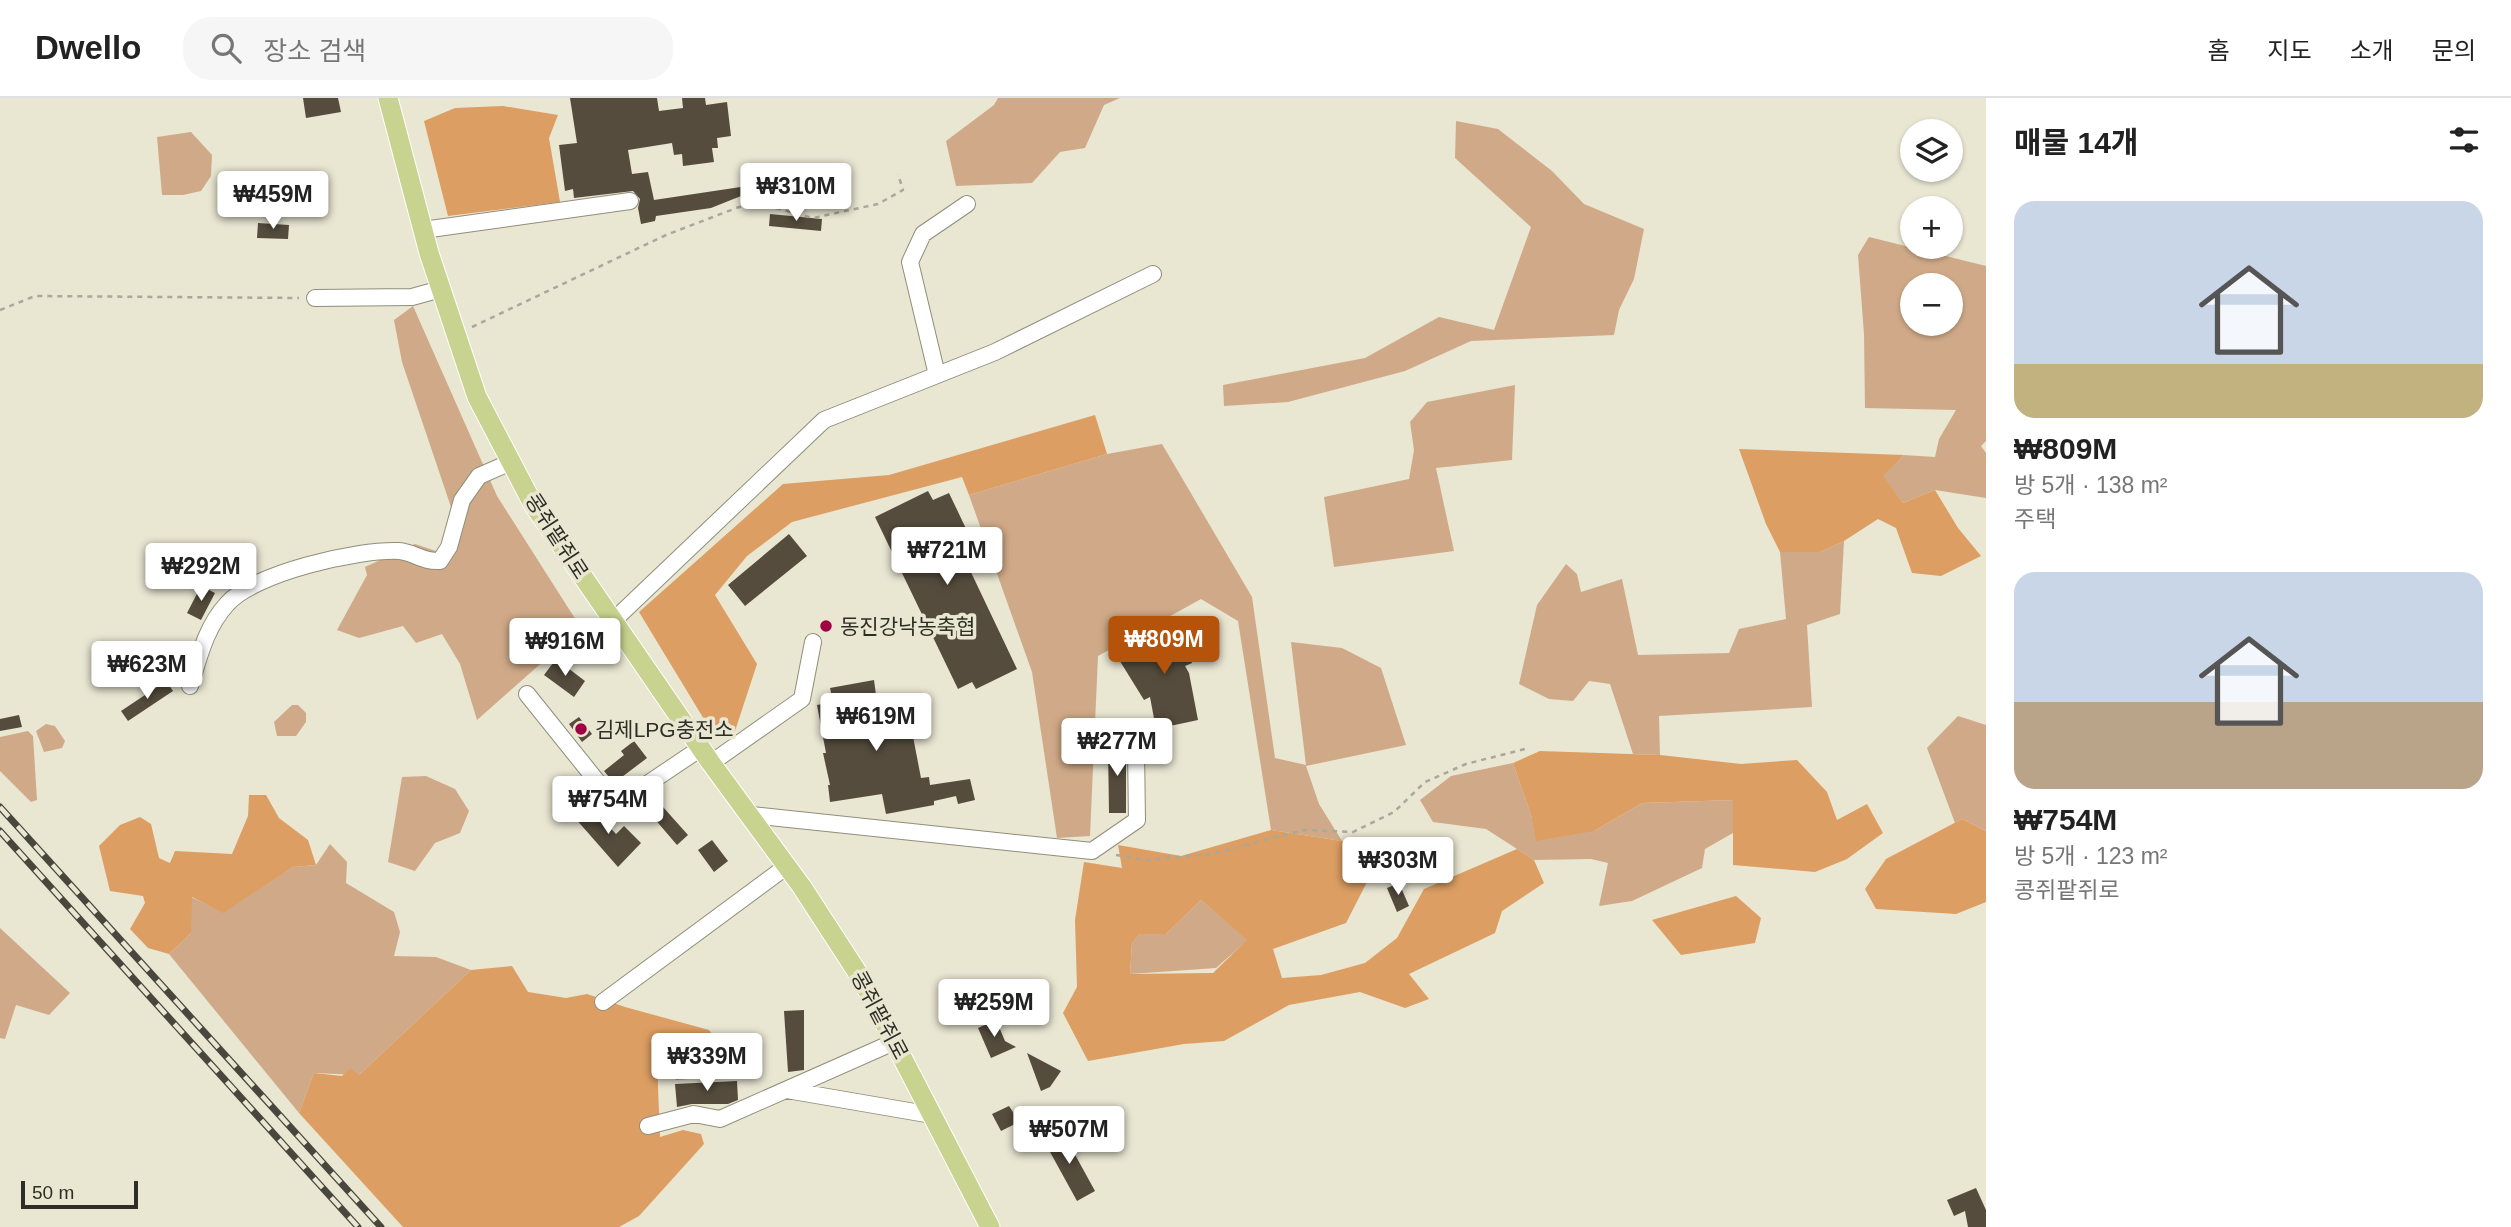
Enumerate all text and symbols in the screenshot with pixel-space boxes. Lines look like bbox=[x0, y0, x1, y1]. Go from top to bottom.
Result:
search box bbox=[183, 17, 673, 80]
text: Dwello bbox=[35, 29, 141, 66]
icon: search bbox=[207, 29, 245, 67]
text: 장소 검색 bbox=[263, 36, 366, 66]
text: 홈 bbox=[2207, 37, 2229, 64]
text: 지도 bbox=[2267, 37, 2312, 64]
text: 소개 bbox=[2350, 37, 2394, 64]
text: 문의 bbox=[2432, 37, 2476, 64]
map controls bbox=[1900, 119, 1963, 336]
button: layers bbox=[1900, 119, 1963, 182]
icon: filters bbox=[2445, 121, 2483, 159]
text: 매물 14개 bbox=[2014, 126, 2139, 159]
pin: ₩310M bbox=[747, 164, 845, 223]
pin: ₩459M bbox=[224, 172, 322, 231]
text: ₩310M bbox=[756, 173, 836, 199]
text: ₩459M bbox=[233, 181, 313, 207]
button: + bbox=[1900, 196, 1963, 259]
icon: home bbox=[2186, 247, 2312, 373]
button: − bbox=[1900, 273, 1963, 336]
text: ₩809M bbox=[2014, 432, 2117, 465]
text: 방 5개 · 138 m² bbox=[2014, 472, 2168, 498]
street label: 콩쥐팥쥐로 bbox=[521, 489, 593, 583]
text: 주택 bbox=[2014, 506, 2056, 532]
pin: ₩721M bbox=[898, 528, 996, 587]
text: ₩721M bbox=[907, 537, 987, 563]
pin: ₩292M bbox=[152, 544, 250, 603]
text: ₩292M bbox=[161, 553, 241, 579]
place label: 동진강낙농축협 bbox=[840, 615, 975, 638]
pin: ₩809M bbox=[1115, 616, 1213, 676]
pin: ₩916M bbox=[516, 618, 614, 678]
marker: 동진강낙농축협 bbox=[818, 618, 834, 634]
icon: home bbox=[2186, 618, 2312, 744]
text: ₩809M bbox=[1124, 626, 1204, 652]
text: ₩916M bbox=[525, 628, 605, 654]
pin: ₩623M bbox=[98, 642, 196, 701]
text: ₩623M bbox=[107, 651, 187, 677]
pin: ₩619M bbox=[827, 694, 925, 753]
text: ₩619M bbox=[836, 703, 916, 729]
place label: 김제LPG충전소 bbox=[595, 718, 734, 741]
pin: ₩277M bbox=[1068, 718, 1166, 778]
marker: 김제LPG충전소 bbox=[573, 721, 589, 737]
text: ₩277M bbox=[1077, 728, 1157, 754]
pin: ₩754M bbox=[559, 776, 657, 836]
text: ₩754M bbox=[568, 786, 648, 812]
text: ₩754M bbox=[2014, 803, 2117, 836]
pin: ₩303M bbox=[1349, 838, 1447, 897]
text: 방 5개 · 123 m² bbox=[2014, 843, 2168, 869]
text: ₩303M bbox=[1358, 847, 1438, 873]
text: 콩쥐팥쥐로 bbox=[2014, 877, 2120, 903]
street label: 콩쥐팥쥐로 bbox=[847, 967, 913, 1063]
pin: ₩259M bbox=[945, 979, 1043, 1039]
text: ₩259M bbox=[954, 989, 1034, 1015]
pin: ₩339M bbox=[658, 1034, 756, 1093]
text: ₩339M bbox=[667, 1043, 747, 1069]
pin: ₩507M bbox=[1020, 1107, 1118, 1166]
text: ₩507M bbox=[1029, 1116, 1109, 1142]
scale bar bbox=[21, 1178, 138, 1210]
text: 50 m bbox=[32, 1182, 74, 1203]

